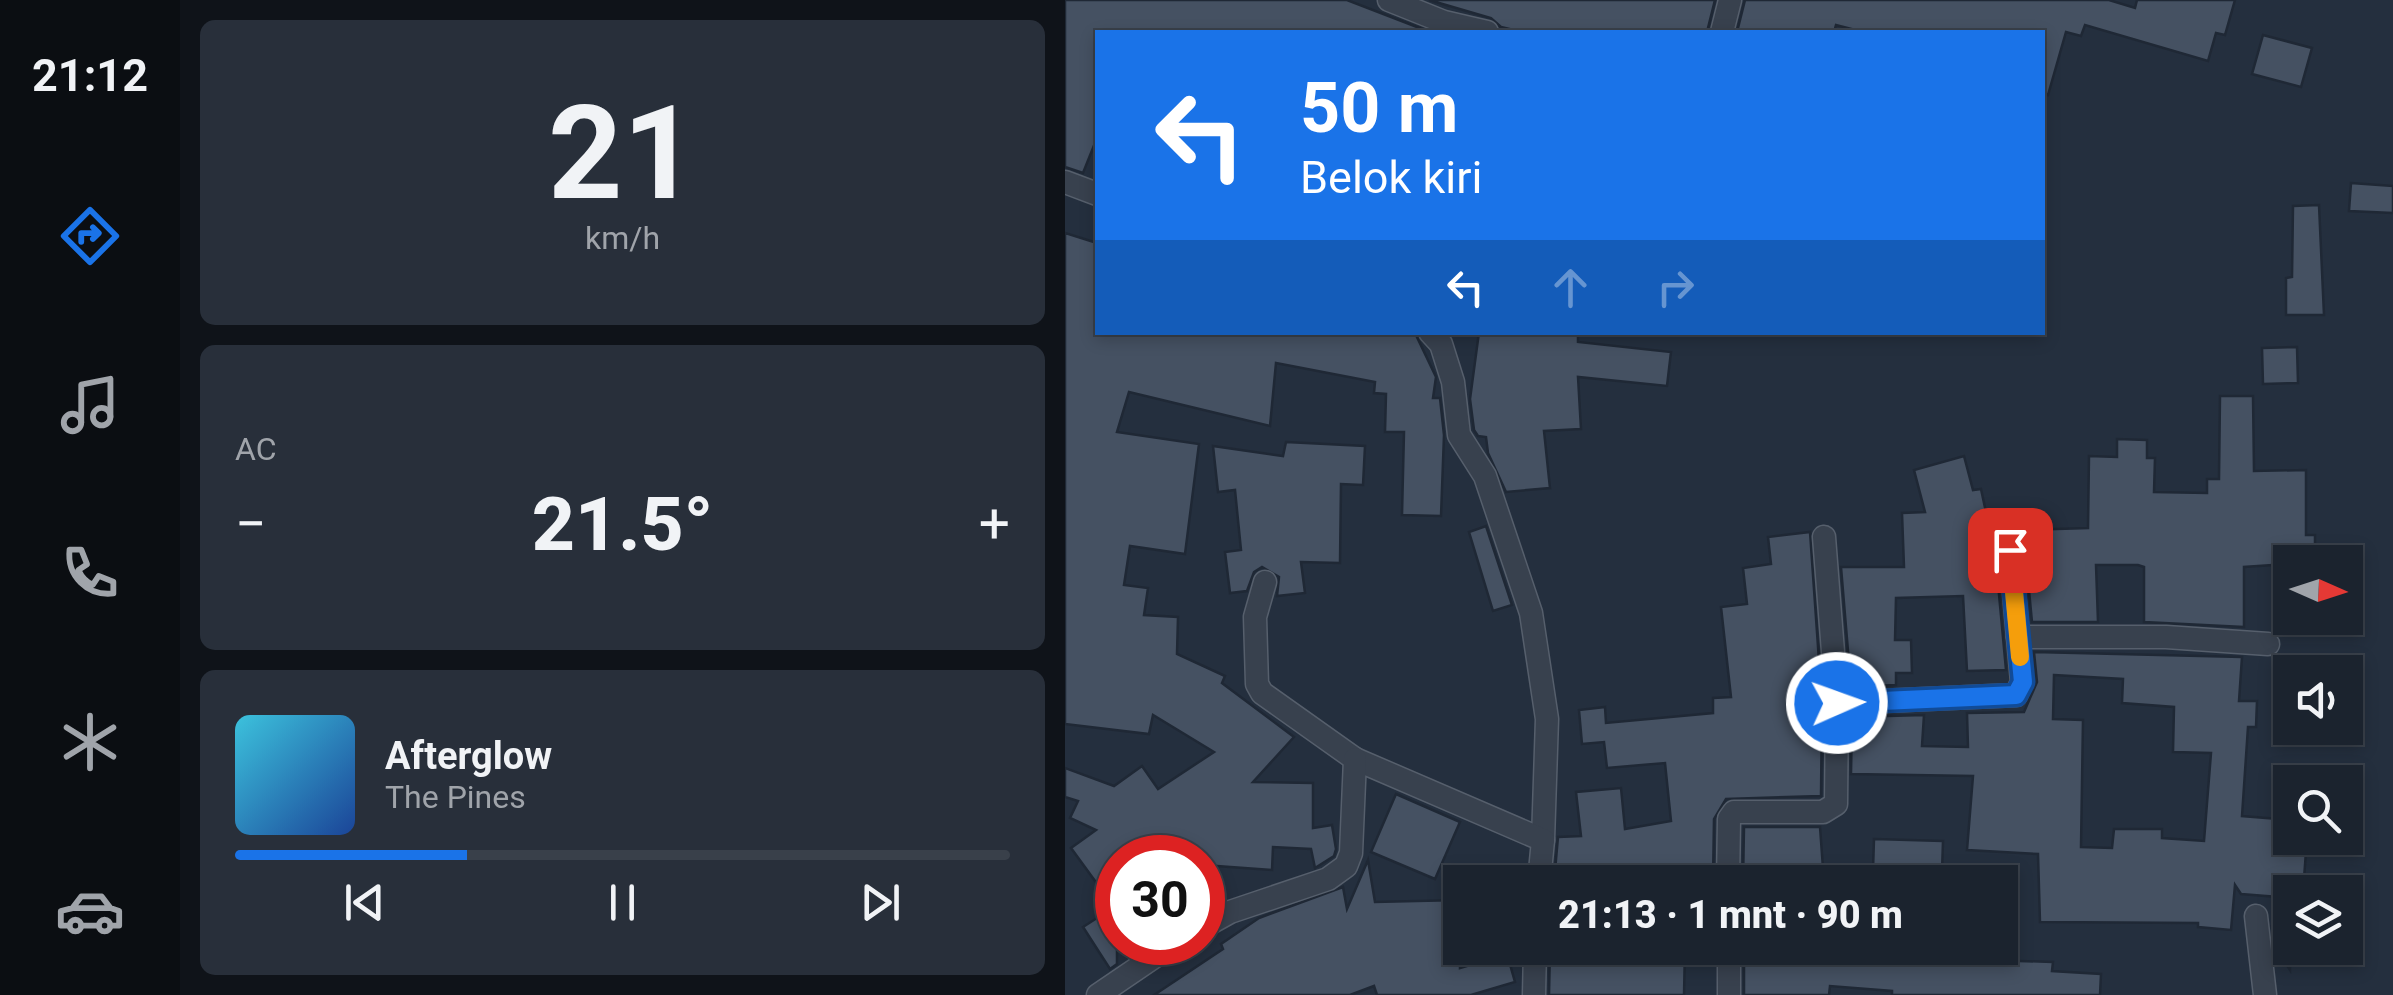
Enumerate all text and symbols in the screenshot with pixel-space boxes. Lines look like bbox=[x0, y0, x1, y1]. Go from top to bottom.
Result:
text: 21:12 bbox=[32, 49, 148, 102]
text: 50 m bbox=[1300, 67, 1458, 149]
icon: left bbox=[1135, 70, 1265, 200]
text: 21 bbox=[548, 77, 697, 230]
text: Belok kiri bbox=[1300, 151, 1482, 204]
icon: directions bbox=[55, 201, 125, 271]
text: km/h bbox=[585, 219, 660, 257]
icon: left bbox=[1438, 260, 1493, 315]
icon: ahead bbox=[1543, 260, 1598, 315]
icon: right bbox=[1648, 260, 1703, 315]
icon: music bbox=[55, 370, 125, 440]
text: AC bbox=[235, 430, 277, 468]
text: 21.5° bbox=[532, 480, 713, 568]
text: − bbox=[235, 492, 266, 556]
text: + bbox=[979, 492, 1010, 556]
pin bbox=[1968, 508, 2053, 593]
icon: arrive bbox=[1983, 523, 2038, 578]
icon: phone bbox=[55, 538, 125, 608]
north arrow bbox=[2273, 545, 2363, 635]
map controls bbox=[2273, 545, 2363, 965]
position arrow bbox=[1785, 651, 1889, 755]
button: sound bbox=[2273, 655, 2363, 745]
icon: climate bbox=[55, 707, 125, 777]
text: Afterglow bbox=[385, 734, 552, 778]
button: search bbox=[2273, 765, 2363, 855]
text: The Pines bbox=[385, 778, 526, 816]
speed limit sign: 30 bbox=[1095, 835, 1225, 965]
icon: previous bbox=[337, 875, 392, 930]
icon: pause bbox=[595, 875, 650, 930]
icon: next bbox=[853, 875, 908, 930]
button: layers bbox=[2273, 875, 2363, 965]
icon: car bbox=[55, 876, 125, 946]
text: 21:13 · 1 mnt · 90 m bbox=[1558, 893, 1903, 937]

